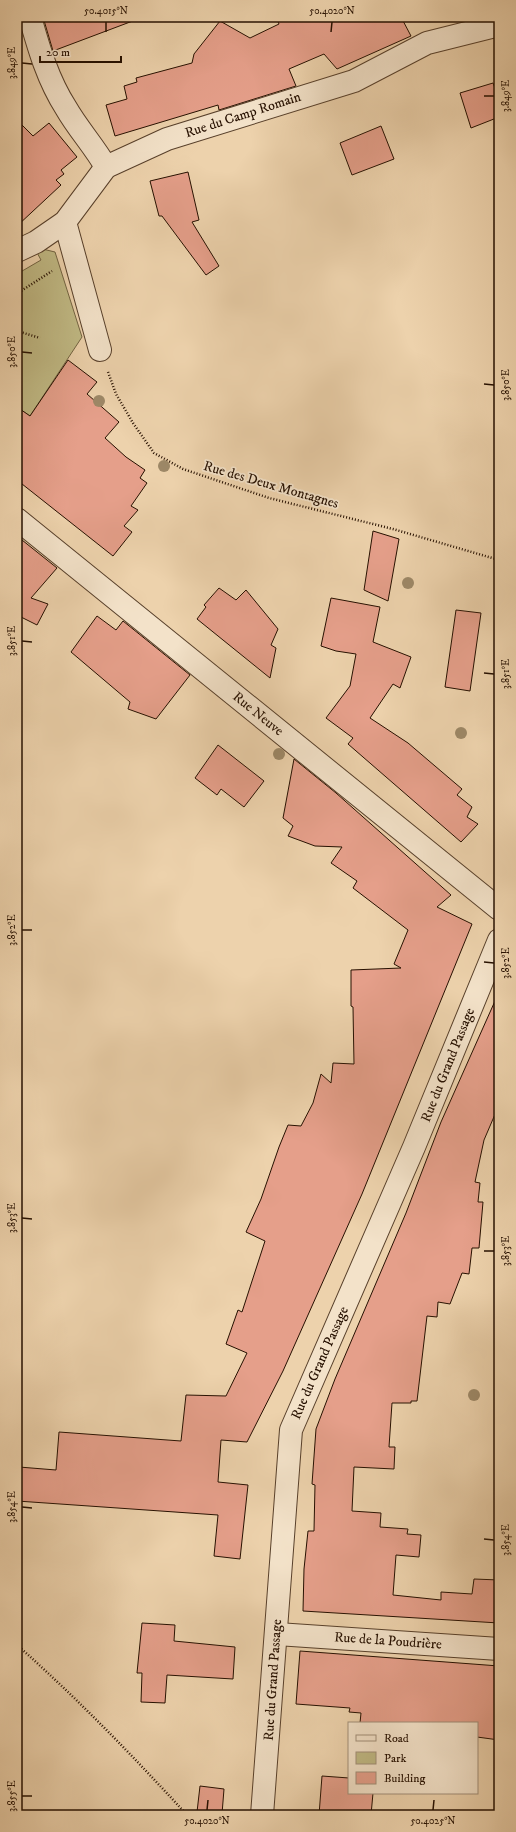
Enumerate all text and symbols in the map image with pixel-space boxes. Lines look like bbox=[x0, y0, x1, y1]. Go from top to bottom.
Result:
text: 50.4015°N bbox=[84, 5, 128, 17]
text: 50.4020°N bbox=[309, 5, 355, 17]
scale bar bbox=[40, 38, 121, 64]
text: 20 m bbox=[46, 45, 70, 60]
text: 3.849°E bbox=[6, 47, 18, 79]
text: 3.849°E bbox=[500, 80, 512, 112]
street label: Rue du Camp Romain bbox=[183, 88, 304, 142]
text: 3.850°E bbox=[6, 336, 18, 368]
text: 3.850°E bbox=[500, 369, 512, 401]
street label: Rue des Deux Montagnes bbox=[201, 457, 341, 513]
text: 3.851°E bbox=[6, 626, 18, 656]
text: 3.851°E bbox=[500, 659, 512, 689]
street label: Rue Neuve bbox=[229, 688, 287, 740]
text: 3.852°E bbox=[6, 914, 18, 946]
text: 3.852°E bbox=[500, 947, 512, 979]
street label: Rue du Grand Passage bbox=[417, 1005, 479, 1125]
text: 3.853°E bbox=[6, 1203, 18, 1233]
text: 3.853°E bbox=[500, 1236, 512, 1266]
street label: Rue du Grand Passage bbox=[287, 1304, 353, 1422]
text: 3.854°E bbox=[6, 1491, 18, 1523]
text: 3.854°E bbox=[500, 1524, 512, 1556]
street label: Rue du Grand Passage bbox=[260, 1618, 286, 1741]
street label: Rue de la Poudrière bbox=[334, 1628, 443, 1654]
legend bbox=[348, 1722, 478, 1794]
text: Road bbox=[384, 1731, 409, 1746]
text: Park bbox=[384, 1751, 406, 1766]
text: Building bbox=[384, 1771, 425, 1786]
text: 3.855°E bbox=[6, 1780, 18, 1812]
text: 50.4020°N bbox=[184, 1815, 230, 1827]
text: 50.4025°N bbox=[410, 1815, 456, 1827]

